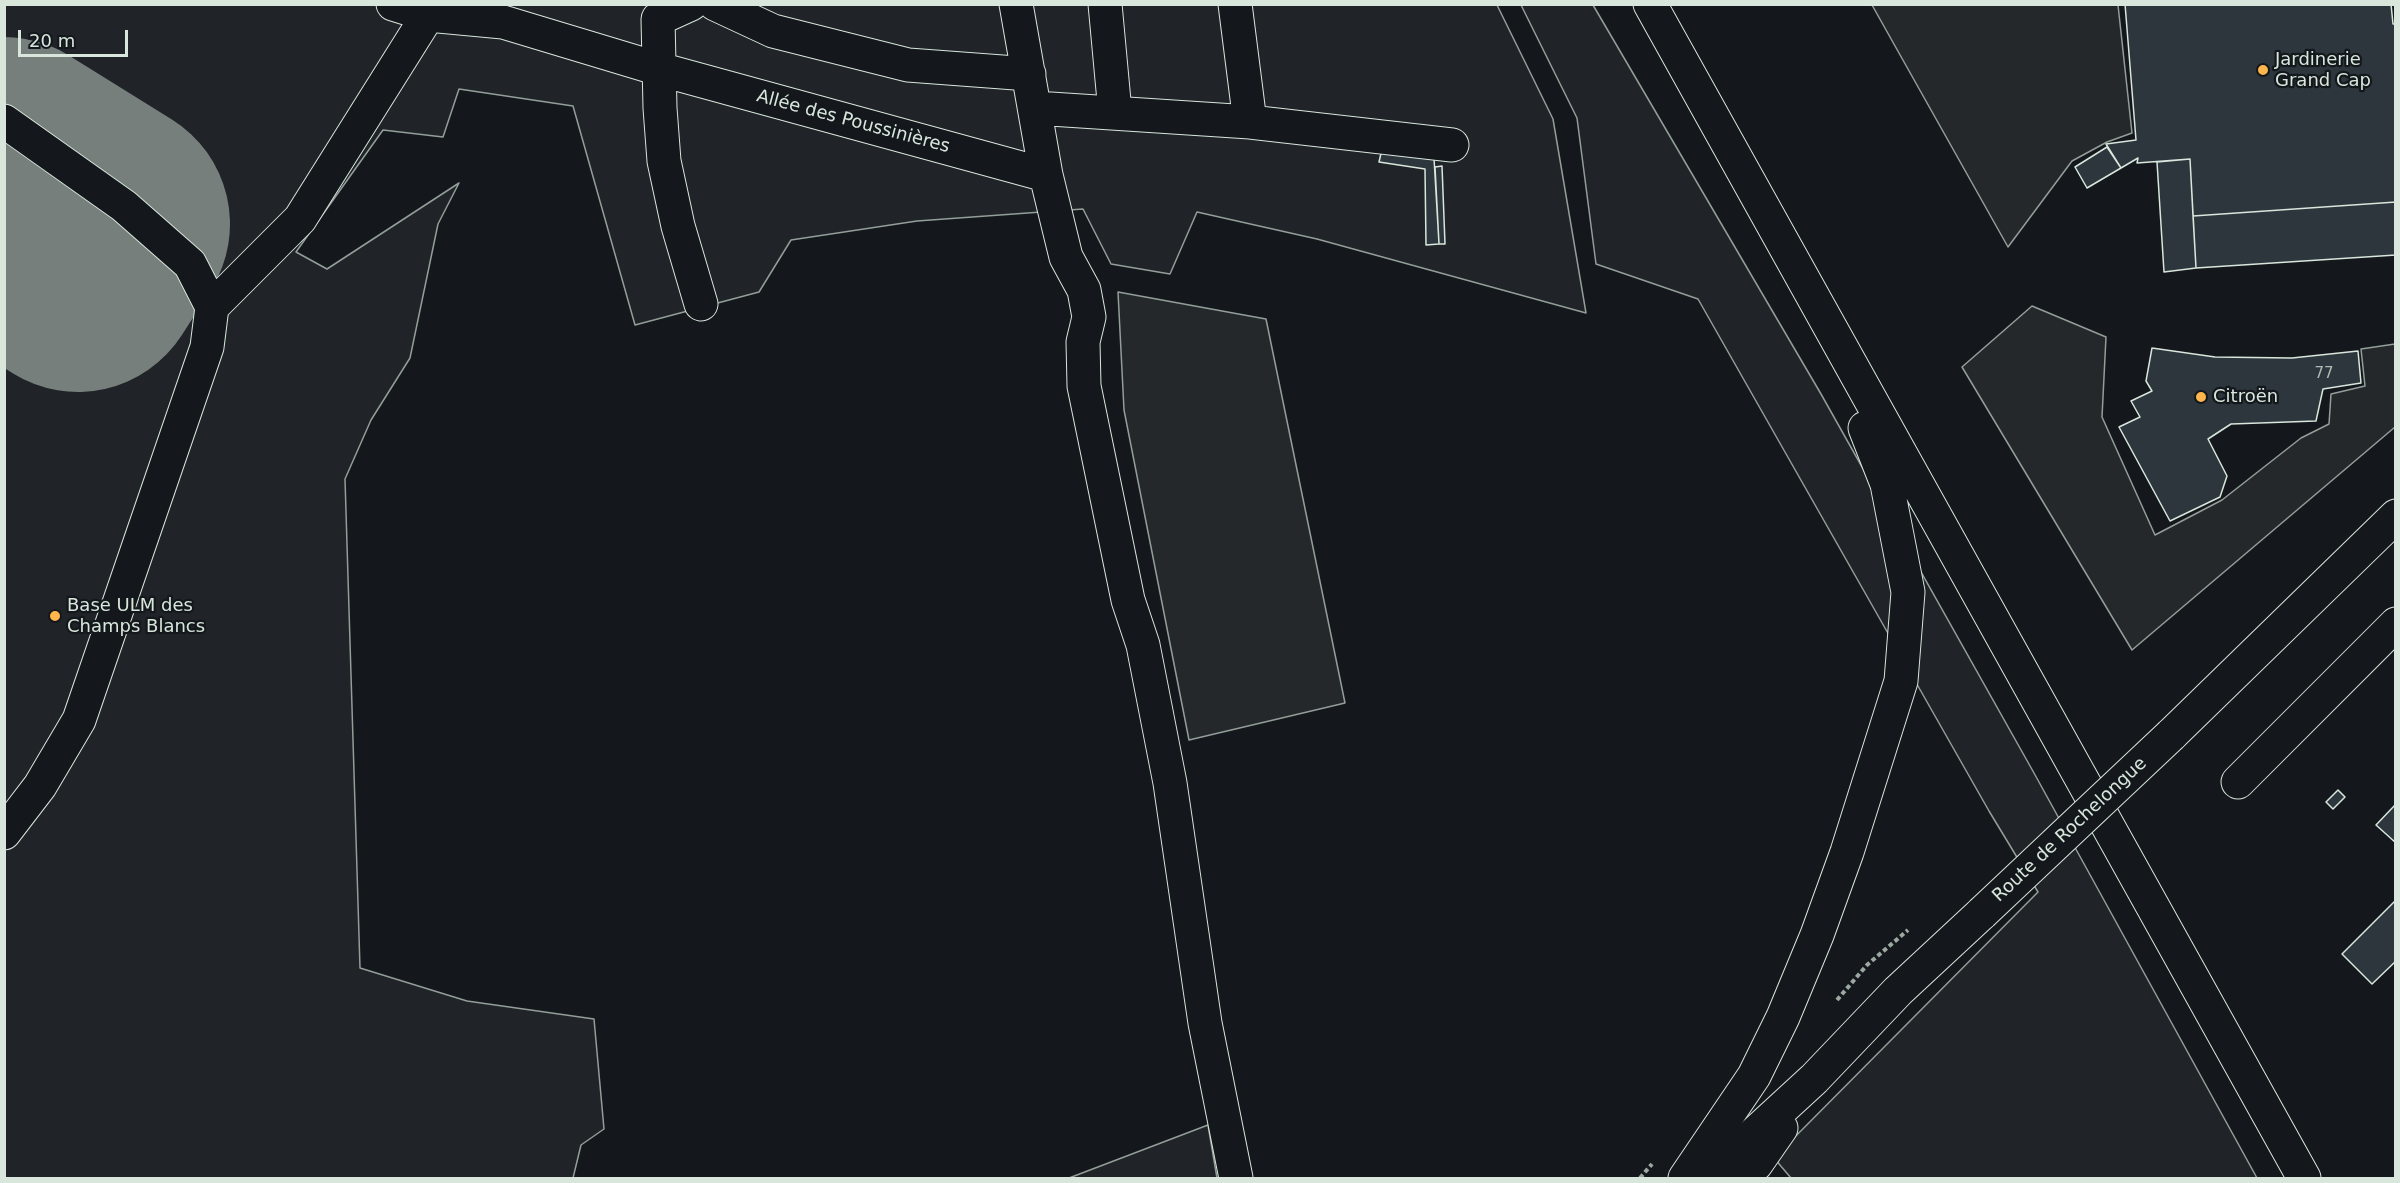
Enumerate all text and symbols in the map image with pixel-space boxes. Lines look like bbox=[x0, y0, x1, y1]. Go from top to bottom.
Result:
scale bar bbox=[21, 18, 130, 56]
text: 20 m bbox=[29, 30, 75, 51]
place label: Jardinerie Grand Cap bbox=[2275, 49, 2371, 92]
marker: Jardinerie Grand Cap bbox=[2256, 63, 2270, 77]
street label: Allée des Poussinières bbox=[754, 86, 952, 158]
house number: 77 bbox=[2314, 365, 2334, 383]
place label: Citroën bbox=[2213, 386, 2278, 408]
marker: Citroën bbox=[2194, 390, 2208, 404]
place label: Base ULM des Champs Blancs bbox=[67, 595, 205, 638]
marker: Base ULM des Champs Blancs bbox=[48, 609, 62, 623]
street label: Route de Rochelongue bbox=[1989, 753, 2151, 907]

